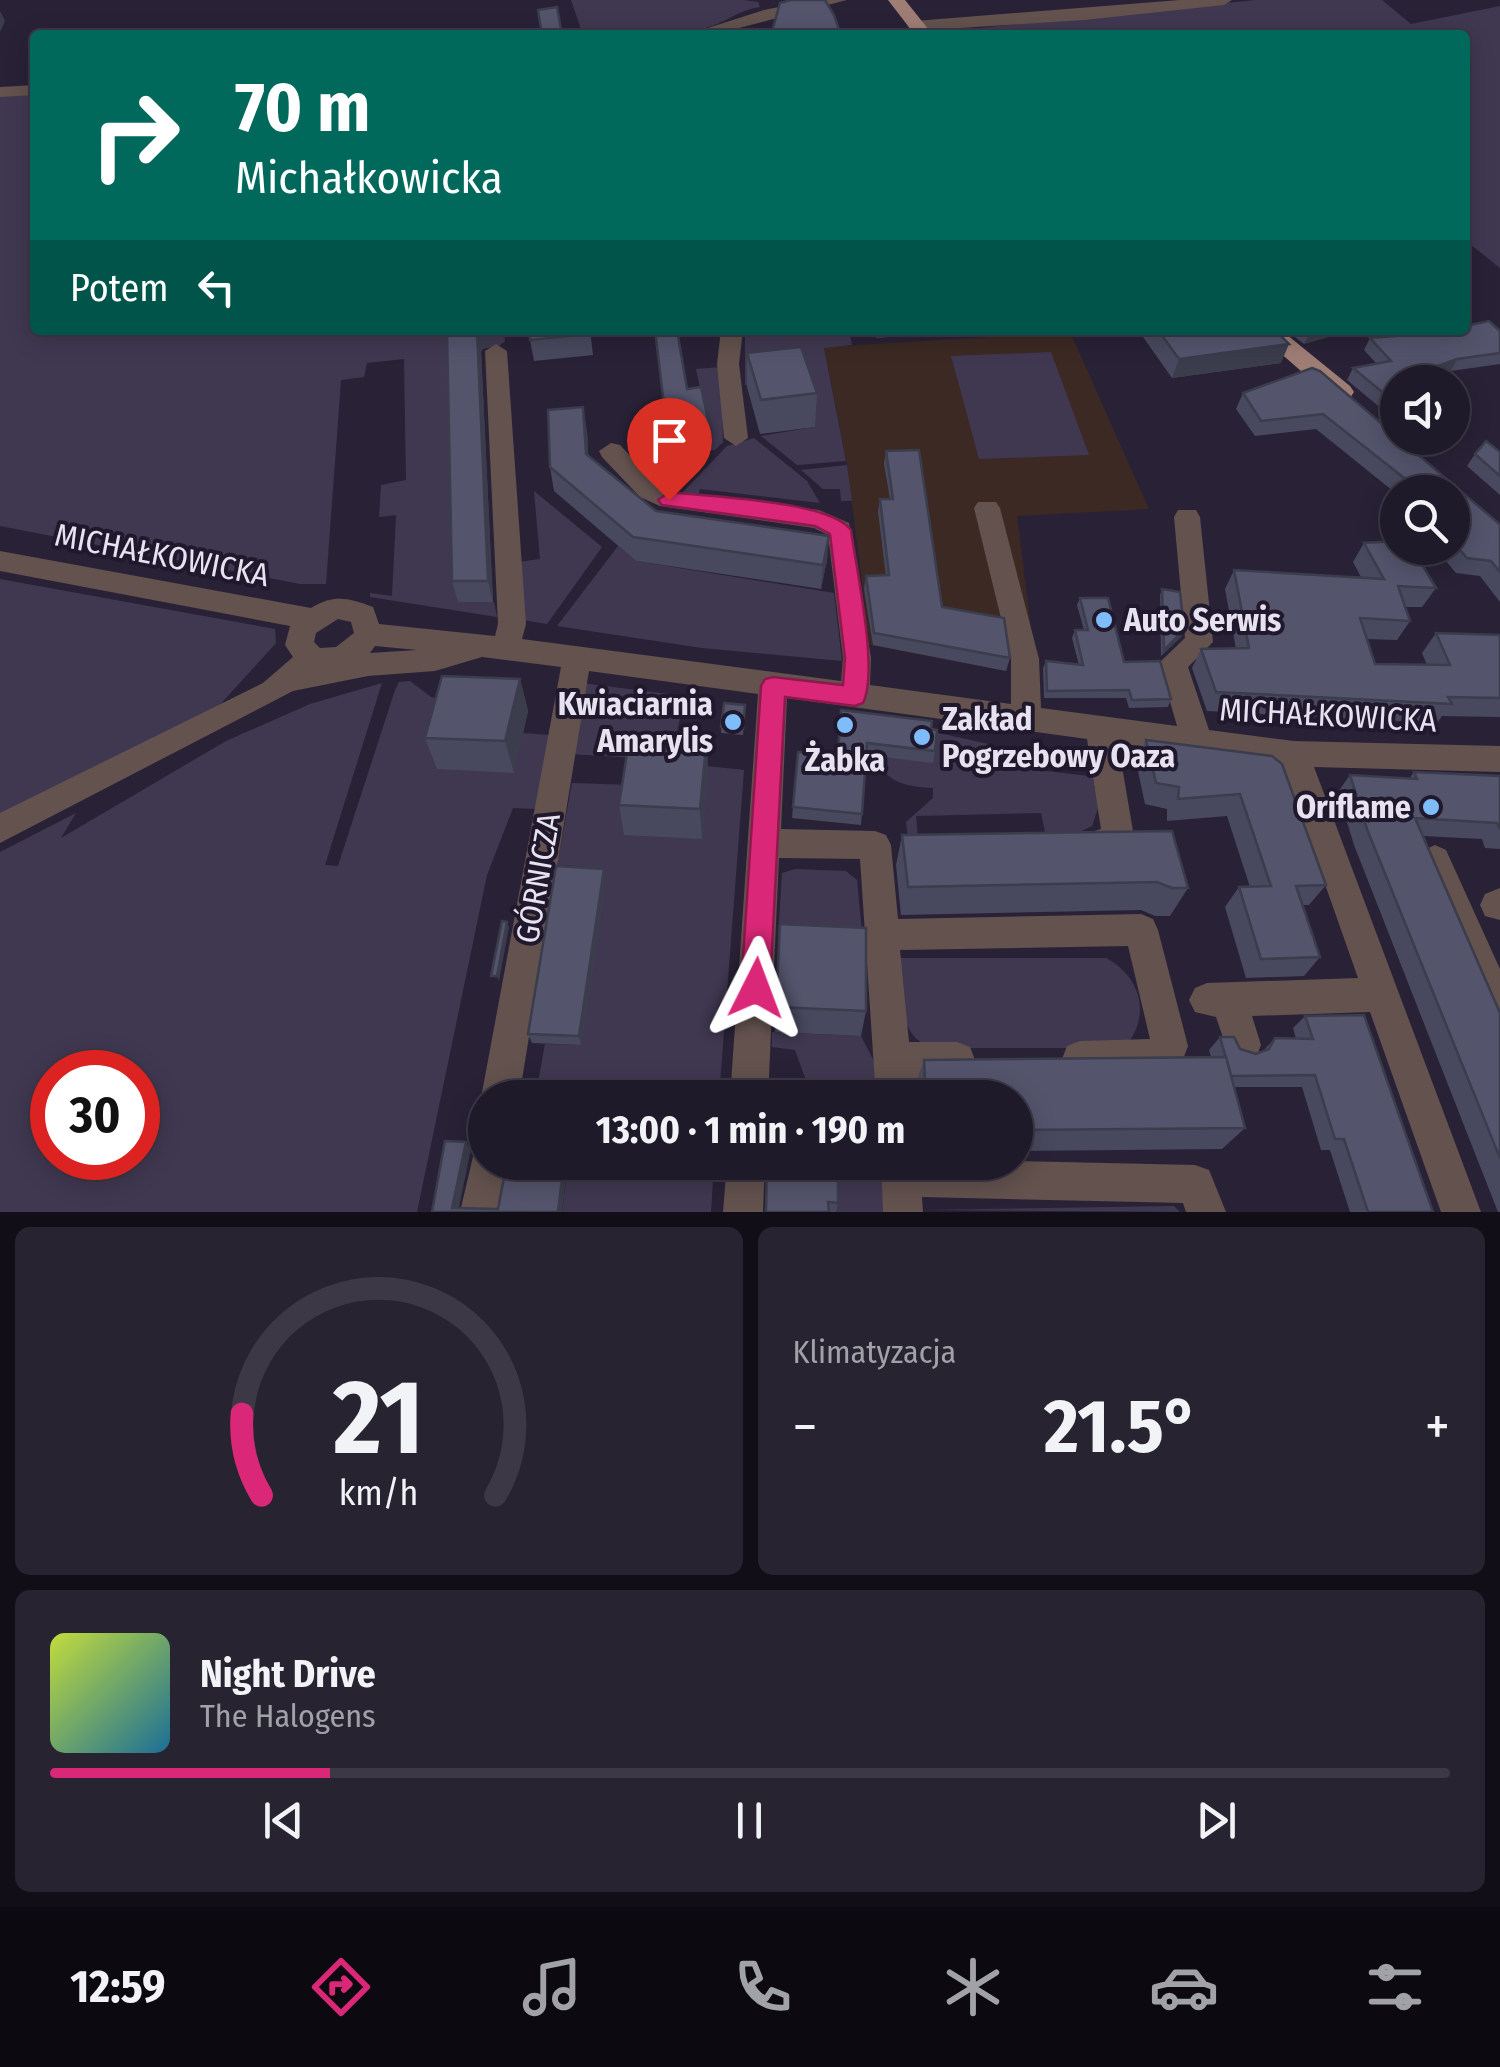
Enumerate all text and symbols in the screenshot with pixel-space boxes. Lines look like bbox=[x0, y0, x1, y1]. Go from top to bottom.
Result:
text: 70 m bbox=[235, 66, 370, 150]
icon: right bbox=[70, 70, 200, 200]
text: Michałkowicka bbox=[235, 151, 503, 205]
icon: left bbox=[189, 260, 244, 315]
text: Potem bbox=[70, 265, 169, 311]
map controls bbox=[1380, 365, 1470, 565]
button: sound bbox=[1380, 365, 1470, 455]
pin bbox=[627, 398, 712, 501]
icon: arrive bbox=[642, 413, 697, 468]
button: search bbox=[1380, 475, 1470, 565]
street label: MICHAŁKOWICKA bbox=[52, 516, 272, 594]
place label: Auto Serwis bbox=[1123, 601, 1281, 639]
marker: Auto Serwis bbox=[1093, 609, 1115, 631]
place label: Kwiaciarnia Amarylis bbox=[558, 685, 713, 760]
street label: MICHAŁKOWICKA bbox=[1218, 690, 1438, 740]
place label: Zakład Pogrzebowy Oaza bbox=[942, 700, 1175, 775]
marker: Kwiaciarnia Amarylis bbox=[722, 711, 744, 733]
marker: Żabka bbox=[834, 714, 856, 736]
marker: Zakład Pogrzebowy Oaza bbox=[911, 726, 933, 748]
place label: Żabka bbox=[805, 740, 885, 779]
place label: Oriflame bbox=[1296, 788, 1411, 826]
marker: Oriflame bbox=[1420, 796, 1442, 818]
street label: GÓRNICZA bbox=[508, 810, 568, 946]
position arrow bbox=[704, 936, 808, 1040]
speed limit sign: 30 bbox=[30, 1050, 160, 1180]
text: 13:00 · 1 min · 190 m bbox=[596, 1107, 905, 1153]
text: Klimatyzacja bbox=[793, 1333, 956, 1371]
text: 21 bbox=[333, 1356, 424, 1481]
text: 21.5° bbox=[1044, 1382, 1198, 1472]
text: − bbox=[793, 1394, 817, 1460]
text: + bbox=[1425, 1394, 1450, 1460]
text: km/h bbox=[339, 1472, 419, 1514]
text: Night Drive bbox=[200, 1651, 376, 1697]
text: The Halogens bbox=[200, 1697, 376, 1735]
icon: previous bbox=[256, 1793, 311, 1848]
icon: pause bbox=[722, 1793, 777, 1848]
icon: next bbox=[1189, 1793, 1244, 1848]
icon: directions bbox=[306, 1952, 376, 2022]
icon: music bbox=[517, 1952, 587, 2022]
icon: phone bbox=[728, 1952, 798, 2022]
icon: climate bbox=[938, 1952, 1008, 2022]
icon: car bbox=[1149, 1952, 1219, 2022]
icon: filters bbox=[1360, 1952, 1430, 2022]
text: 12:59 bbox=[70, 1960, 166, 2014]

